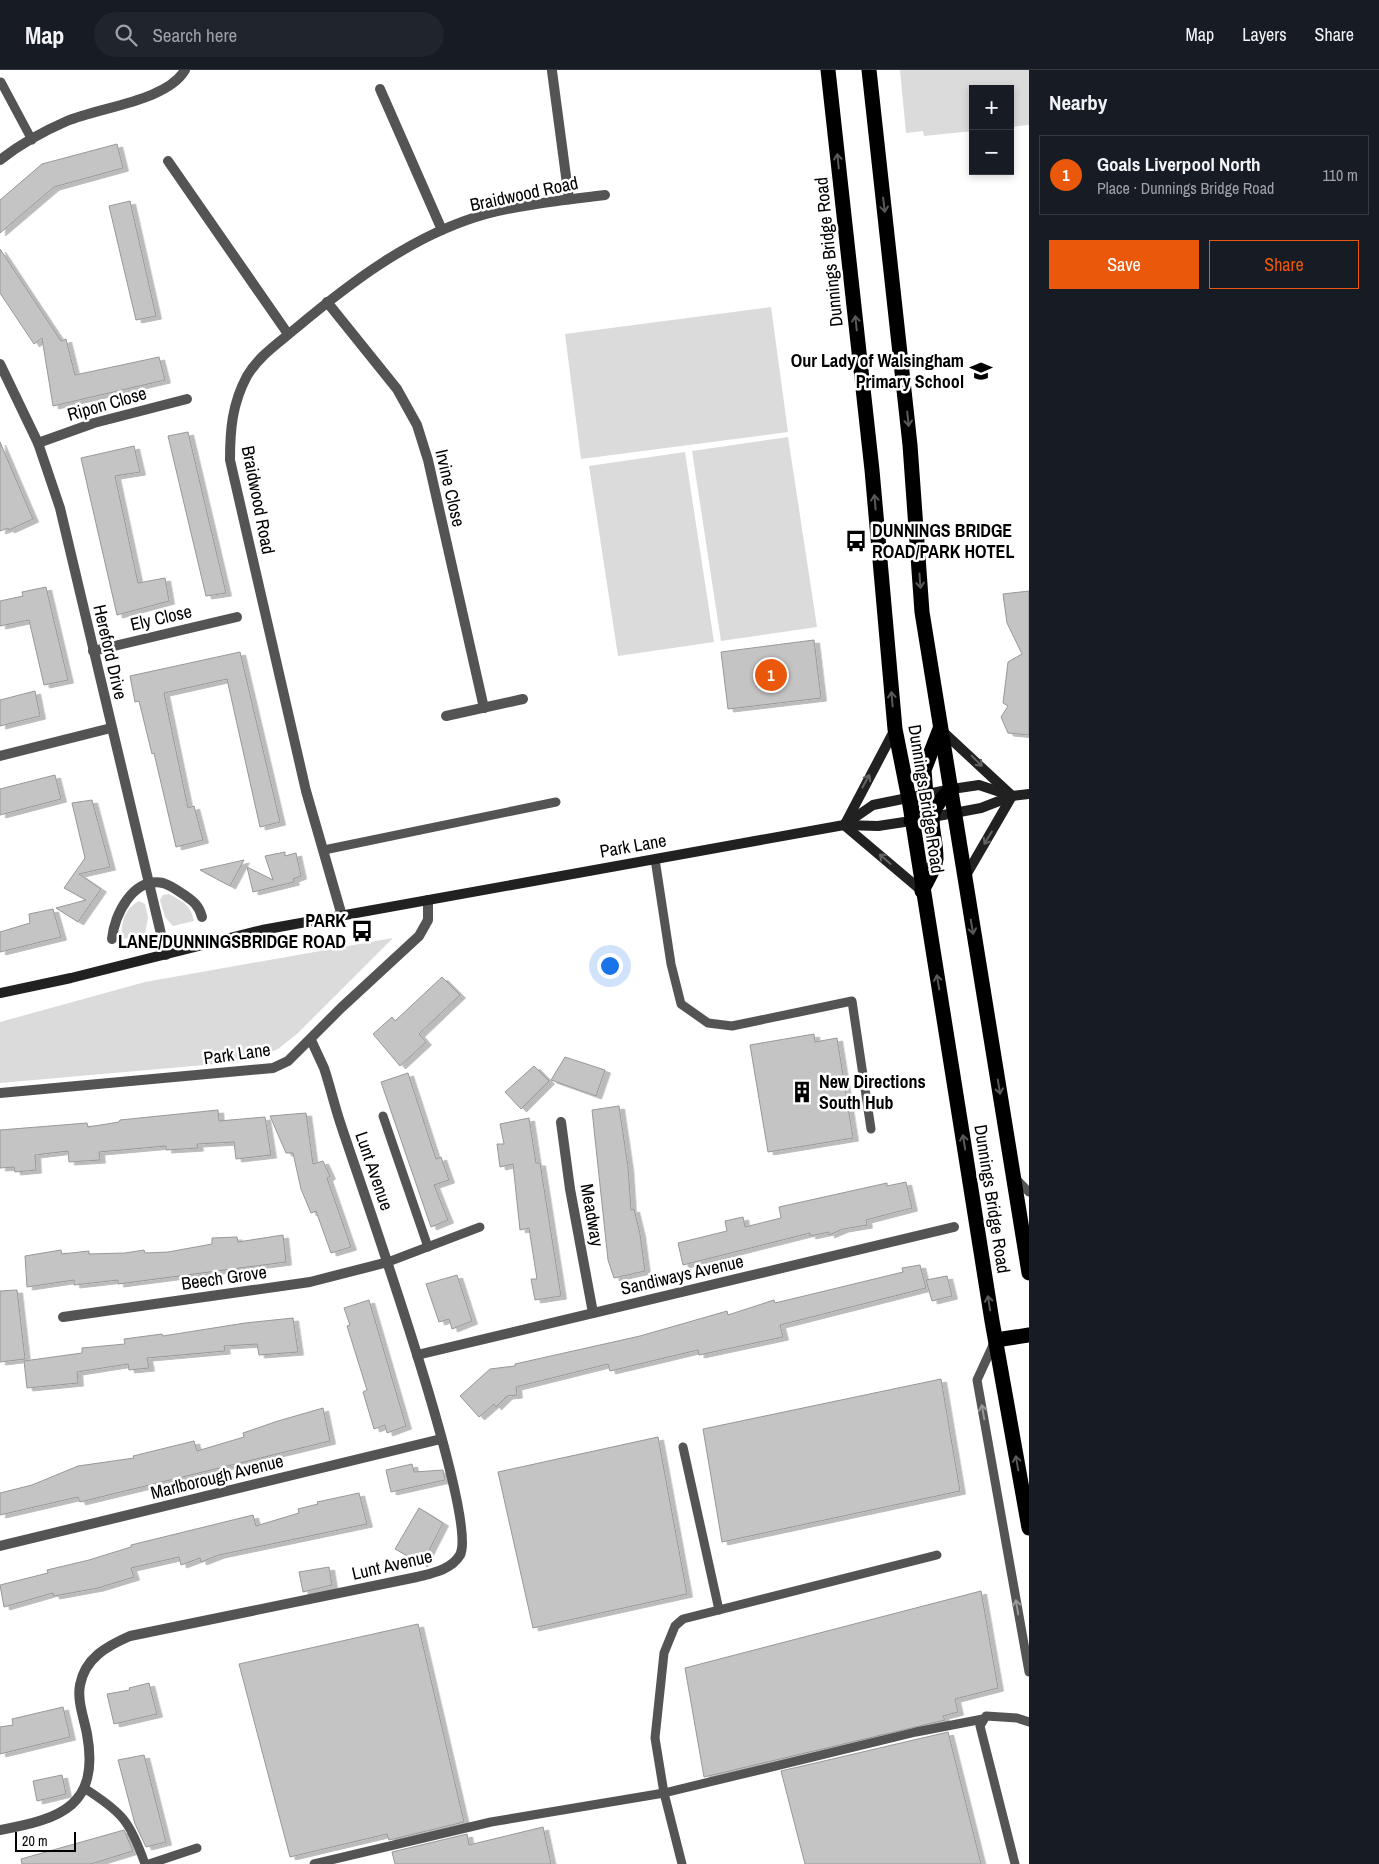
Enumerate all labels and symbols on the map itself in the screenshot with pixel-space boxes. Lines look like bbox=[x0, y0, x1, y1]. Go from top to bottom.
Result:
one-way arrow bbox=[833, 154, 843, 170]
street label: Braidwood Road bbox=[468, 170, 580, 217]
street label: Dunnings Bridge Road bbox=[808, 176, 849, 328]
one-way arrow bbox=[879, 197, 889, 213]
one-way arrow bbox=[851, 315, 861, 331]
place label: Our Lady of Walsingham Primary School bbox=[791, 348, 964, 394]
school or university icon: Our Lady of Walsingham Primary School bbox=[968, 358, 994, 384]
street label: Ripon Close bbox=[64, 380, 149, 427]
one-way arrow bbox=[903, 411, 913, 427]
street label: Braidwood Road bbox=[236, 444, 281, 556]
street label: Irvine Close bbox=[429, 447, 472, 529]
one-way arrow bbox=[870, 494, 880, 510]
place label: DUNNINGS BRIDGE ROAD/PARK HOTEL bbox=[872, 518, 1014, 564]
bus stop icon: DUNNINGS BRIDGE ROAD/PARK HOTEL bbox=[843, 528, 869, 554]
one-way arrow bbox=[915, 573, 925, 589]
street label: Ely Close bbox=[128, 598, 194, 637]
street label: Hereford Drive bbox=[87, 602, 134, 702]
pin: 1 bbox=[755, 656, 787, 694]
one-way arrow bbox=[888, 691, 897, 707]
street label: Dunnings Bridge Road bbox=[902, 723, 951, 875]
one-way arrow bbox=[971, 755, 983, 767]
one-way arrow bbox=[862, 774, 871, 789]
street label: Park Lane bbox=[598, 827, 668, 864]
one-way arrow bbox=[983, 830, 993, 844]
one-way arrow bbox=[879, 854, 892, 865]
place label: PARK LANE/DUNNINGSBRIDGE ROAD bbox=[118, 908, 346, 954]
bus stop icon: PARK LANE/DUNNINGSBRIDGE ROAD bbox=[349, 918, 375, 944]
one-way arrow bbox=[968, 918, 978, 934]
your location bbox=[597, 953, 623, 979]
one-way arrow bbox=[932, 974, 942, 990]
street label: Park Lane bbox=[202, 1036, 272, 1071]
place label: New Directions South Hub bbox=[819, 1069, 926, 1115]
building icon: New Directions South Hub bbox=[789, 1079, 815, 1105]
one-way arrow bbox=[994, 1079, 1004, 1095]
street label: Dunnings Bridge Road bbox=[968, 1123, 1017, 1275]
street label: Lunt Avenue bbox=[349, 1128, 400, 1214]
one-way arrow bbox=[958, 1135, 968, 1151]
street label: Meadway bbox=[575, 1182, 610, 1249]
street label: Sandiways Avenue bbox=[618, 1248, 746, 1301]
street label: Beech Grove bbox=[180, 1259, 268, 1296]
one-way arrow bbox=[984, 1295, 994, 1311]
one-way arrow bbox=[977, 1405, 987, 1421]
street label: Marlborough Avenue bbox=[148, 1448, 286, 1505]
one-way arrow bbox=[1012, 1455, 1022, 1471]
street label: Lunt Avenue bbox=[349, 1543, 435, 1586]
one-way arrow bbox=[1012, 1599, 1022, 1615]
scale bar bbox=[15, 1829, 76, 1852]

